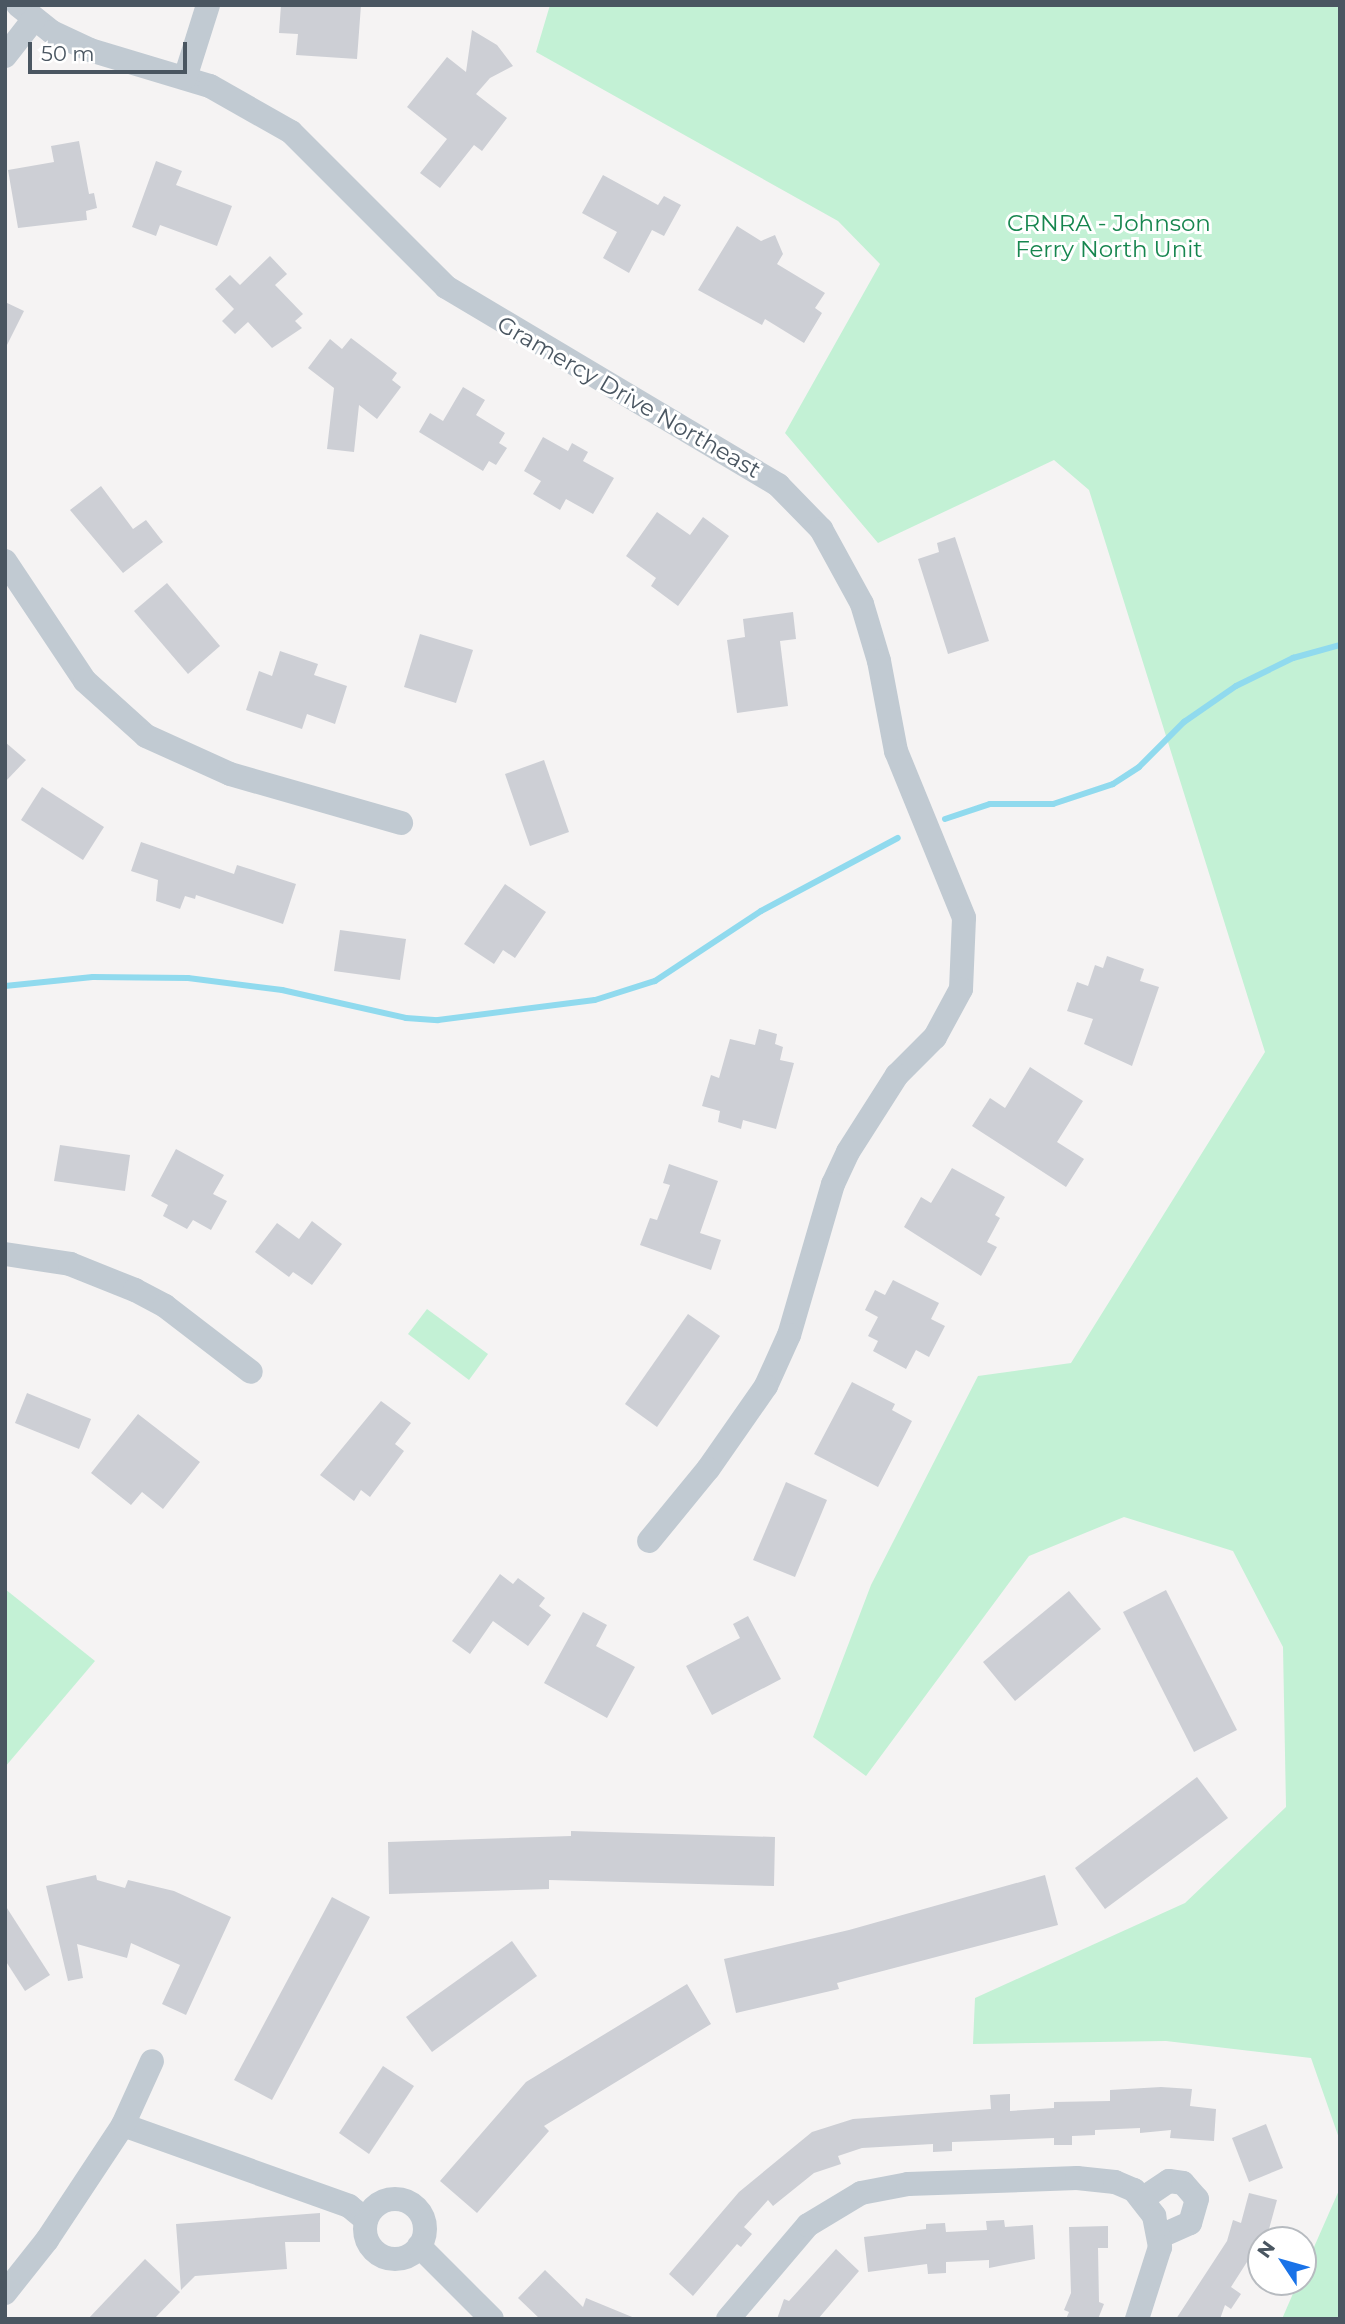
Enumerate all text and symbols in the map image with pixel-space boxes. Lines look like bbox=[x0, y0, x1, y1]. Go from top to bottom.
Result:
scale bar bbox=[32, 28, 191, 72]
text: 50 m bbox=[41, 41, 95, 66]
park label: CRNRA - Johnson Ferry North Unit bbox=[1007, 209, 1211, 263]
street label: Gramercy Drive Northeast bbox=[492, 310, 766, 484]
north arrow bbox=[1247, 2226, 1317, 2296]
text: N bbox=[1252, 2237, 1280, 2263]

